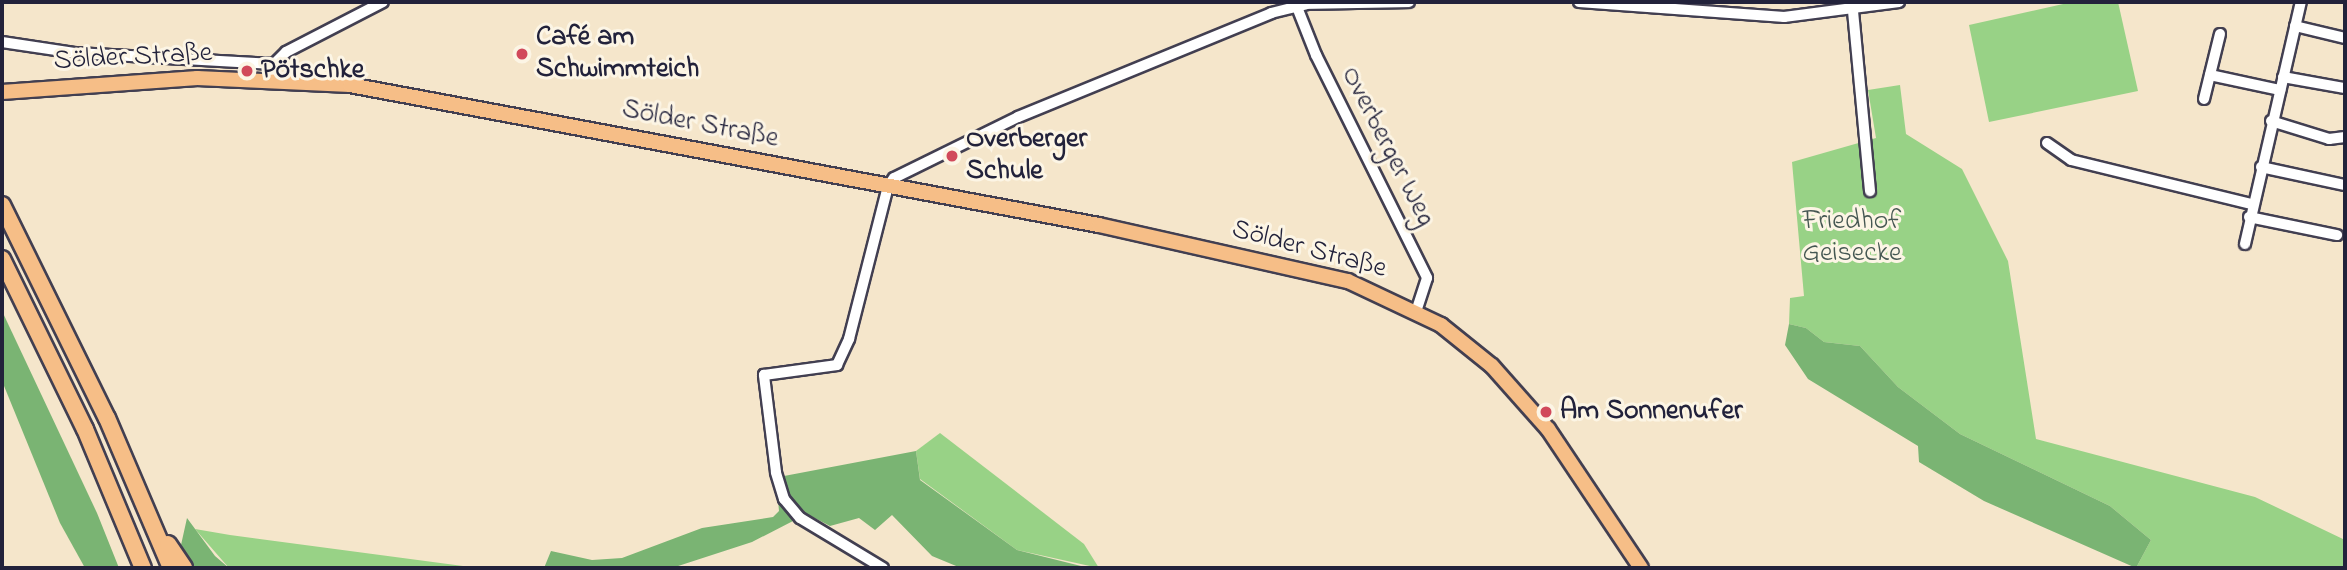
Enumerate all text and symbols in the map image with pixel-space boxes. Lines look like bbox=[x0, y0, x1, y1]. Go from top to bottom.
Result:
place label: Café am Schwimmteich bbox=[536, 21, 699, 87]
street label: Sölder Straße bbox=[53, 37, 213, 79]
marker: Café am Schwimmteich bbox=[514, 46, 530, 62]
place label: Pötschke bbox=[261, 54, 364, 88]
street label: Overberger Weg bbox=[1332, 61, 1442, 233]
marker: Pötschke bbox=[239, 63, 255, 79]
street label: Sölder Straße bbox=[619, 93, 781, 157]
place label: Overberger Schule bbox=[966, 123, 1087, 189]
marker: Overberger Schule bbox=[944, 148, 960, 164]
park label: Friedhof Geisecke bbox=[1802, 205, 1902, 271]
street label: Sölder Straße bbox=[1228, 213, 1390, 287]
place label: Am Sonnenufer bbox=[1560, 395, 1743, 429]
marker: Am Sonnenufer bbox=[1538, 404, 1554, 420]

